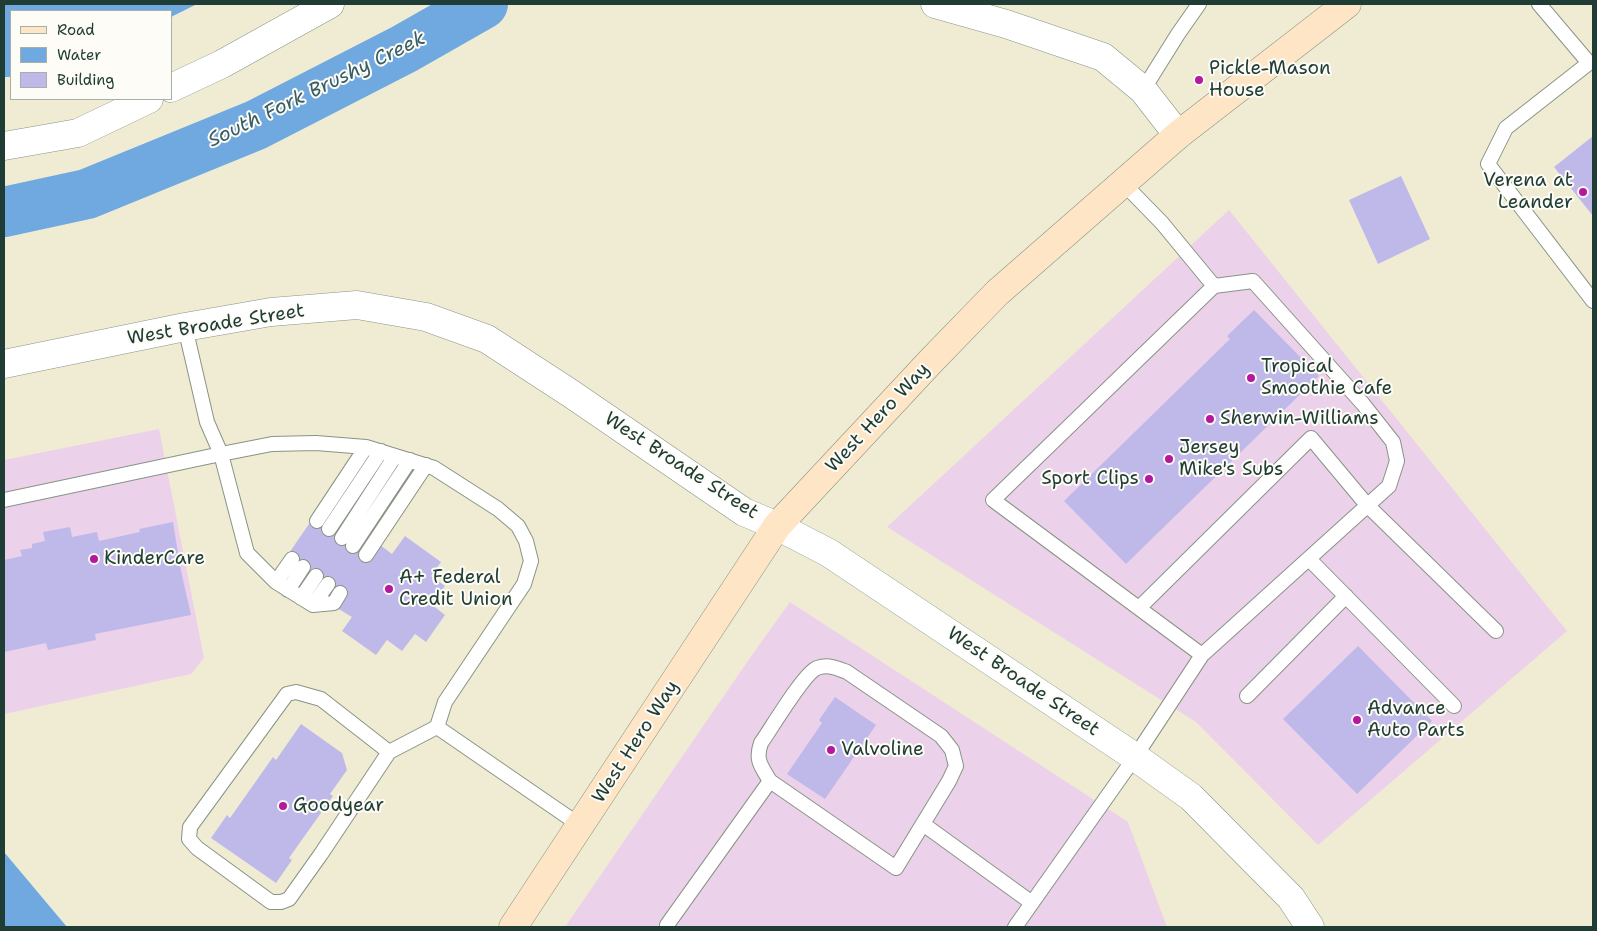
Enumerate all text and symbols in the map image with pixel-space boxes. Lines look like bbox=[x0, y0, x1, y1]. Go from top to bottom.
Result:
legend bbox=[10, 10, 172, 100]
text: Road bbox=[57, 20, 95, 40]
water label: South Fork Brushy Creek bbox=[204, 27, 430, 153]
text: Water bbox=[57, 45, 101, 65]
place label: Pickle-Mason House bbox=[1209, 58, 1331, 102]
text: Building bbox=[57, 70, 114, 90]
marker: Pickle-Mason House bbox=[1193, 74, 1205, 86]
place label: Verena at Leander bbox=[1483, 170, 1573, 214]
marker: Verena at Leander bbox=[1577, 186, 1589, 198]
street label: West Broade Street bbox=[126, 300, 306, 350]
place label: Tropical Smoothie Cafe bbox=[1261, 356, 1392, 400]
street label: West Hero Way bbox=[821, 358, 935, 478]
marker: Tropical Smoothie Cafe bbox=[1245, 372, 1257, 384]
street label: West Broade Street bbox=[600, 408, 762, 524]
place label: Sherwin-Williams bbox=[1220, 408, 1379, 430]
marker: Sherwin-Williams bbox=[1204, 413, 1216, 425]
place label: Jersey Mike's Subs bbox=[1179, 437, 1283, 481]
marker: Jersey Mike's Subs bbox=[1163, 453, 1175, 465]
place label: Sport Clips bbox=[1041, 468, 1139, 490]
marker: Sport Clips bbox=[1143, 473, 1155, 485]
place label: KinderCare bbox=[104, 548, 205, 570]
marker: KinderCare bbox=[88, 553, 100, 565]
place label: A+ Federal Credit Union bbox=[399, 567, 513, 611]
marker: A+ Federal Credit Union bbox=[383, 583, 395, 595]
street label: West Broade Street bbox=[942, 622, 1104, 742]
street label: West Hero Way bbox=[588, 676, 684, 808]
place label: Advance Auto Parts bbox=[1367, 698, 1465, 742]
marker: Advance Auto Parts bbox=[1351, 714, 1363, 726]
place label: Valvoline bbox=[841, 739, 924, 761]
marker: Valvoline bbox=[825, 744, 837, 756]
place label: Goodyear bbox=[293, 795, 384, 817]
marker: Goodyear bbox=[277, 800, 289, 812]

